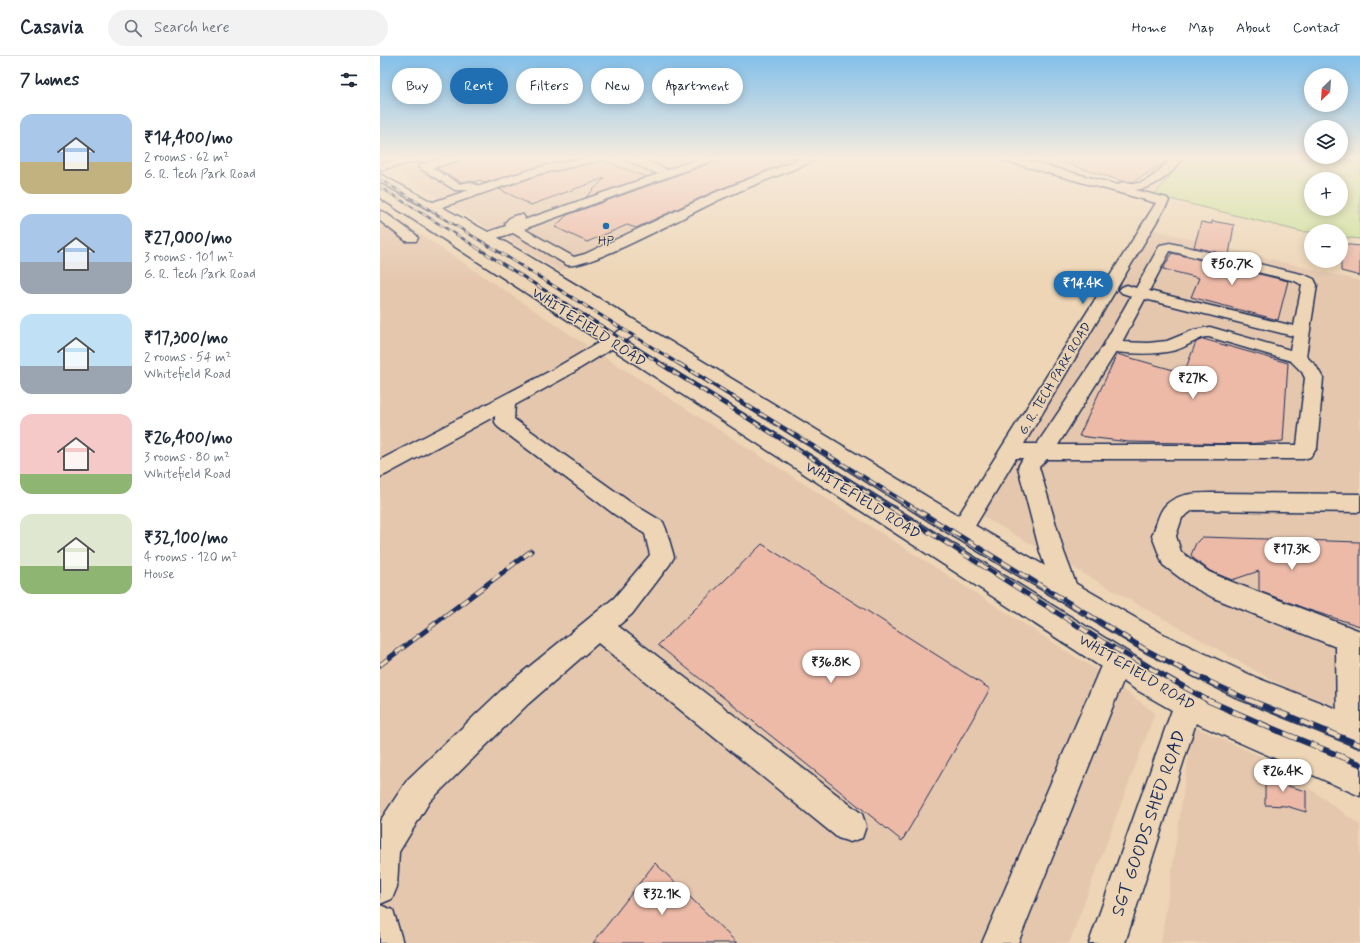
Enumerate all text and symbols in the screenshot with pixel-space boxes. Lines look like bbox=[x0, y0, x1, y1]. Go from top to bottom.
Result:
search box bbox=[108, 10, 388, 46]
text: Casavia bbox=[20, 15, 84, 40]
icon: search bbox=[122, 17, 144, 39]
text: Search here bbox=[154, 18, 229, 38]
text: Home bbox=[1132, 19, 1166, 37]
text: Map bbox=[1188, 19, 1214, 37]
text: About bbox=[1236, 19, 1271, 37]
text: Contact bbox=[1293, 19, 1340, 37]
chip: Buy bbox=[392, 68, 442, 104]
chip: Rent bbox=[450, 68, 508, 104]
chip: Filters bbox=[516, 68, 583, 104]
chip: New bbox=[591, 68, 644, 104]
chip: Apartment bbox=[652, 68, 743, 104]
north arrow bbox=[1304, 68, 1348, 112]
map controls bbox=[1304, 68, 1348, 268]
text: 7 homes bbox=[20, 69, 79, 91]
icon: filters bbox=[338, 69, 360, 91]
button: layers bbox=[1304, 120, 1348, 164]
text: ₹14,400/mo bbox=[144, 127, 233, 149]
icon: home bbox=[52, 130, 100, 178]
text: 2 rooms · 62 m² bbox=[144, 149, 229, 166]
text: G. R. Tech Park Road bbox=[144, 166, 256, 183]
button: + bbox=[1304, 172, 1348, 216]
marker: HP bbox=[601, 221, 611, 231]
button: − bbox=[1304, 224, 1348, 268]
text: ₹27,000/mo bbox=[144, 227, 232, 249]
icon: home bbox=[52, 230, 100, 278]
place label: HP bbox=[598, 233, 615, 250]
text: 3 rooms · 101 m² bbox=[144, 249, 233, 266]
pin: ₹50.7K bbox=[1199, 252, 1265, 286]
text: ₹50.7K bbox=[1211, 256, 1253, 273]
text: G. R. Tech Park Road bbox=[144, 266, 256, 283]
pin: ₹14.4K bbox=[1050, 271, 1116, 305]
text: ₹14.4K bbox=[1063, 275, 1103, 292]
street label: WHITEFIELD ROAD bbox=[527, 283, 649, 372]
street label: G. R. TECH PARK ROAD bbox=[1015, 319, 1096, 438]
text: ₹17,300/mo bbox=[144, 327, 228, 349]
icon: home bbox=[52, 330, 100, 378]
text: 2 rooms · 54 m² bbox=[144, 349, 231, 366]
text: Whitefield Road bbox=[144, 366, 231, 383]
pin: ₹27K bbox=[1169, 366, 1217, 400]
text: ₹27K bbox=[1178, 370, 1208, 387]
text: ₹26,400/mo bbox=[144, 427, 233, 449]
icon: home bbox=[52, 430, 100, 478]
text: 3 rooms · 80 m² bbox=[144, 449, 230, 466]
street label: WHITEFIELD ROAD bbox=[801, 457, 924, 544]
text: Whitefield Road bbox=[144, 466, 231, 483]
text: ₹32,100/mo bbox=[144, 527, 228, 549]
icon: home bbox=[52, 530, 100, 578]
pin: ₹17.3K bbox=[1259, 537, 1325, 571]
text: ₹17.3K bbox=[1273, 541, 1311, 558]
text: 4 rooms · 120 m² bbox=[144, 549, 237, 566]
text: House bbox=[144, 566, 175, 583]
street label: WHITEFIELD ROAD bbox=[1075, 630, 1198, 716]
pin: ₹36.8K bbox=[798, 650, 864, 684]
text: ₹36.8K bbox=[811, 654, 851, 671]
street label: SGT GOODS SHED ROAD bbox=[1106, 727, 1192, 920]
pin: ₹26.4K bbox=[1250, 759, 1316, 793]
text: ₹26.4K bbox=[1263, 763, 1303, 780]
pin: ₹32.1K bbox=[629, 882, 695, 916]
text: ₹32.1K bbox=[643, 886, 681, 903]

